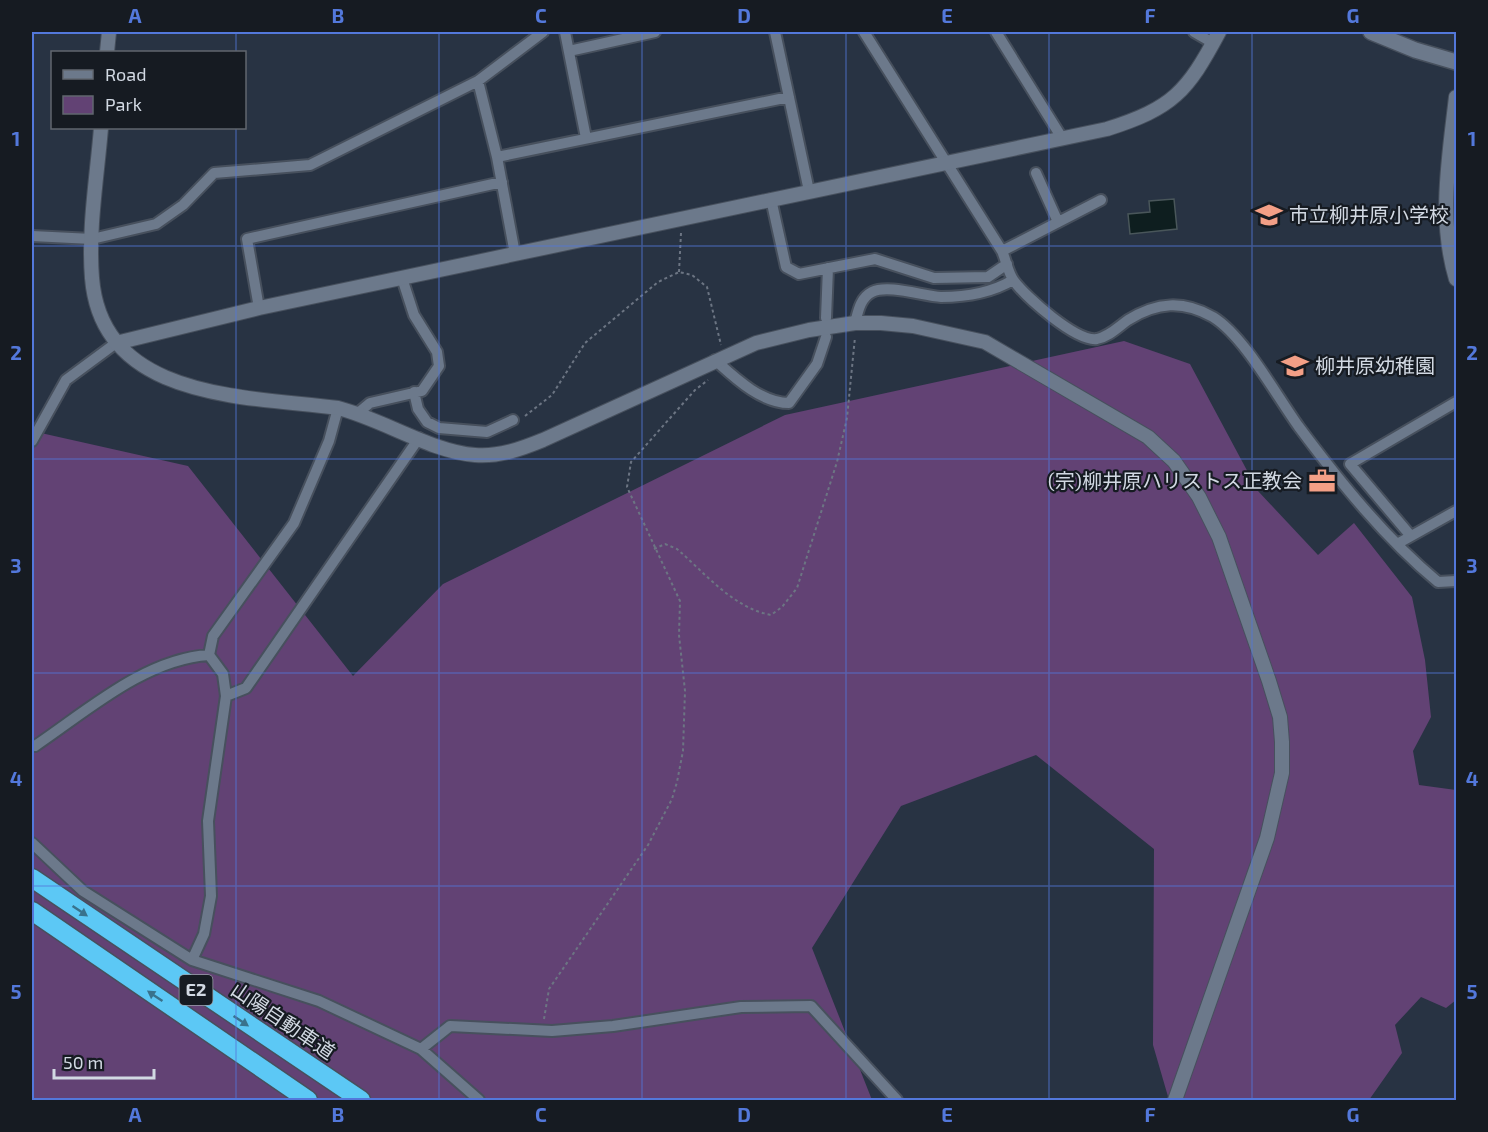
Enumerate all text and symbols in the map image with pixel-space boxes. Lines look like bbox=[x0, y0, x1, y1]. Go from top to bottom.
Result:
text: A bbox=[128, 3, 142, 27]
text: B bbox=[332, 3, 344, 27]
text: C bbox=[535, 3, 547, 27]
text: D bbox=[737, 3, 751, 27]
text: E bbox=[941, 3, 953, 27]
text: F bbox=[1144, 3, 1156, 27]
text: G bbox=[1347, 3, 1359, 27]
legend bbox=[51, 51, 246, 129]
text: Road bbox=[105, 63, 146, 85]
text: Park bbox=[105, 93, 142, 115]
text: 1 bbox=[12, 126, 20, 150]
text: 1 bbox=[1468, 126, 1476, 150]
school or university icon: 市立柳井原小学校 bbox=[1254, 200, 1284, 230]
place label: 市立柳井原小学校 bbox=[1289, 202, 1449, 226]
text: 2 bbox=[10, 340, 22, 364]
text: 2 bbox=[1466, 340, 1478, 364]
school or university icon: 柳井原幼稚園 bbox=[1280, 351, 1310, 381]
place label: 柳井原幼稚園 bbox=[1315, 353, 1435, 377]
office icon: (宗)柳井原ハリストス正教会 bbox=[1307, 466, 1337, 496]
place label: (宗)柳井原ハリストス正教会 bbox=[1048, 468, 1302, 492]
text: 3 bbox=[10, 553, 22, 577]
text: 3 bbox=[1466, 553, 1478, 577]
text: 4 bbox=[10, 766, 23, 790]
text: 4 bbox=[1466, 766, 1479, 790]
one-way arrow bbox=[72, 905, 88, 916]
road number: E2 bbox=[180, 975, 212, 1005]
street label: 山陽自動車道 bbox=[227, 977, 340, 1064]
text: 5 bbox=[10, 979, 22, 1003]
text: 5 bbox=[1466, 979, 1478, 1003]
one-way arrow bbox=[147, 991, 164, 1002]
one-way arrow bbox=[233, 1015, 249, 1027]
scale bar bbox=[54, 1042, 154, 1080]
text: 50 m bbox=[63, 1051, 103, 1073]
text: A bbox=[128, 1102, 142, 1126]
text: B bbox=[332, 1102, 344, 1126]
text: C bbox=[535, 1102, 547, 1126]
text: D bbox=[737, 1102, 751, 1126]
text: E bbox=[941, 1102, 953, 1126]
text: F bbox=[1144, 1102, 1156, 1126]
text: G bbox=[1347, 1102, 1359, 1126]

